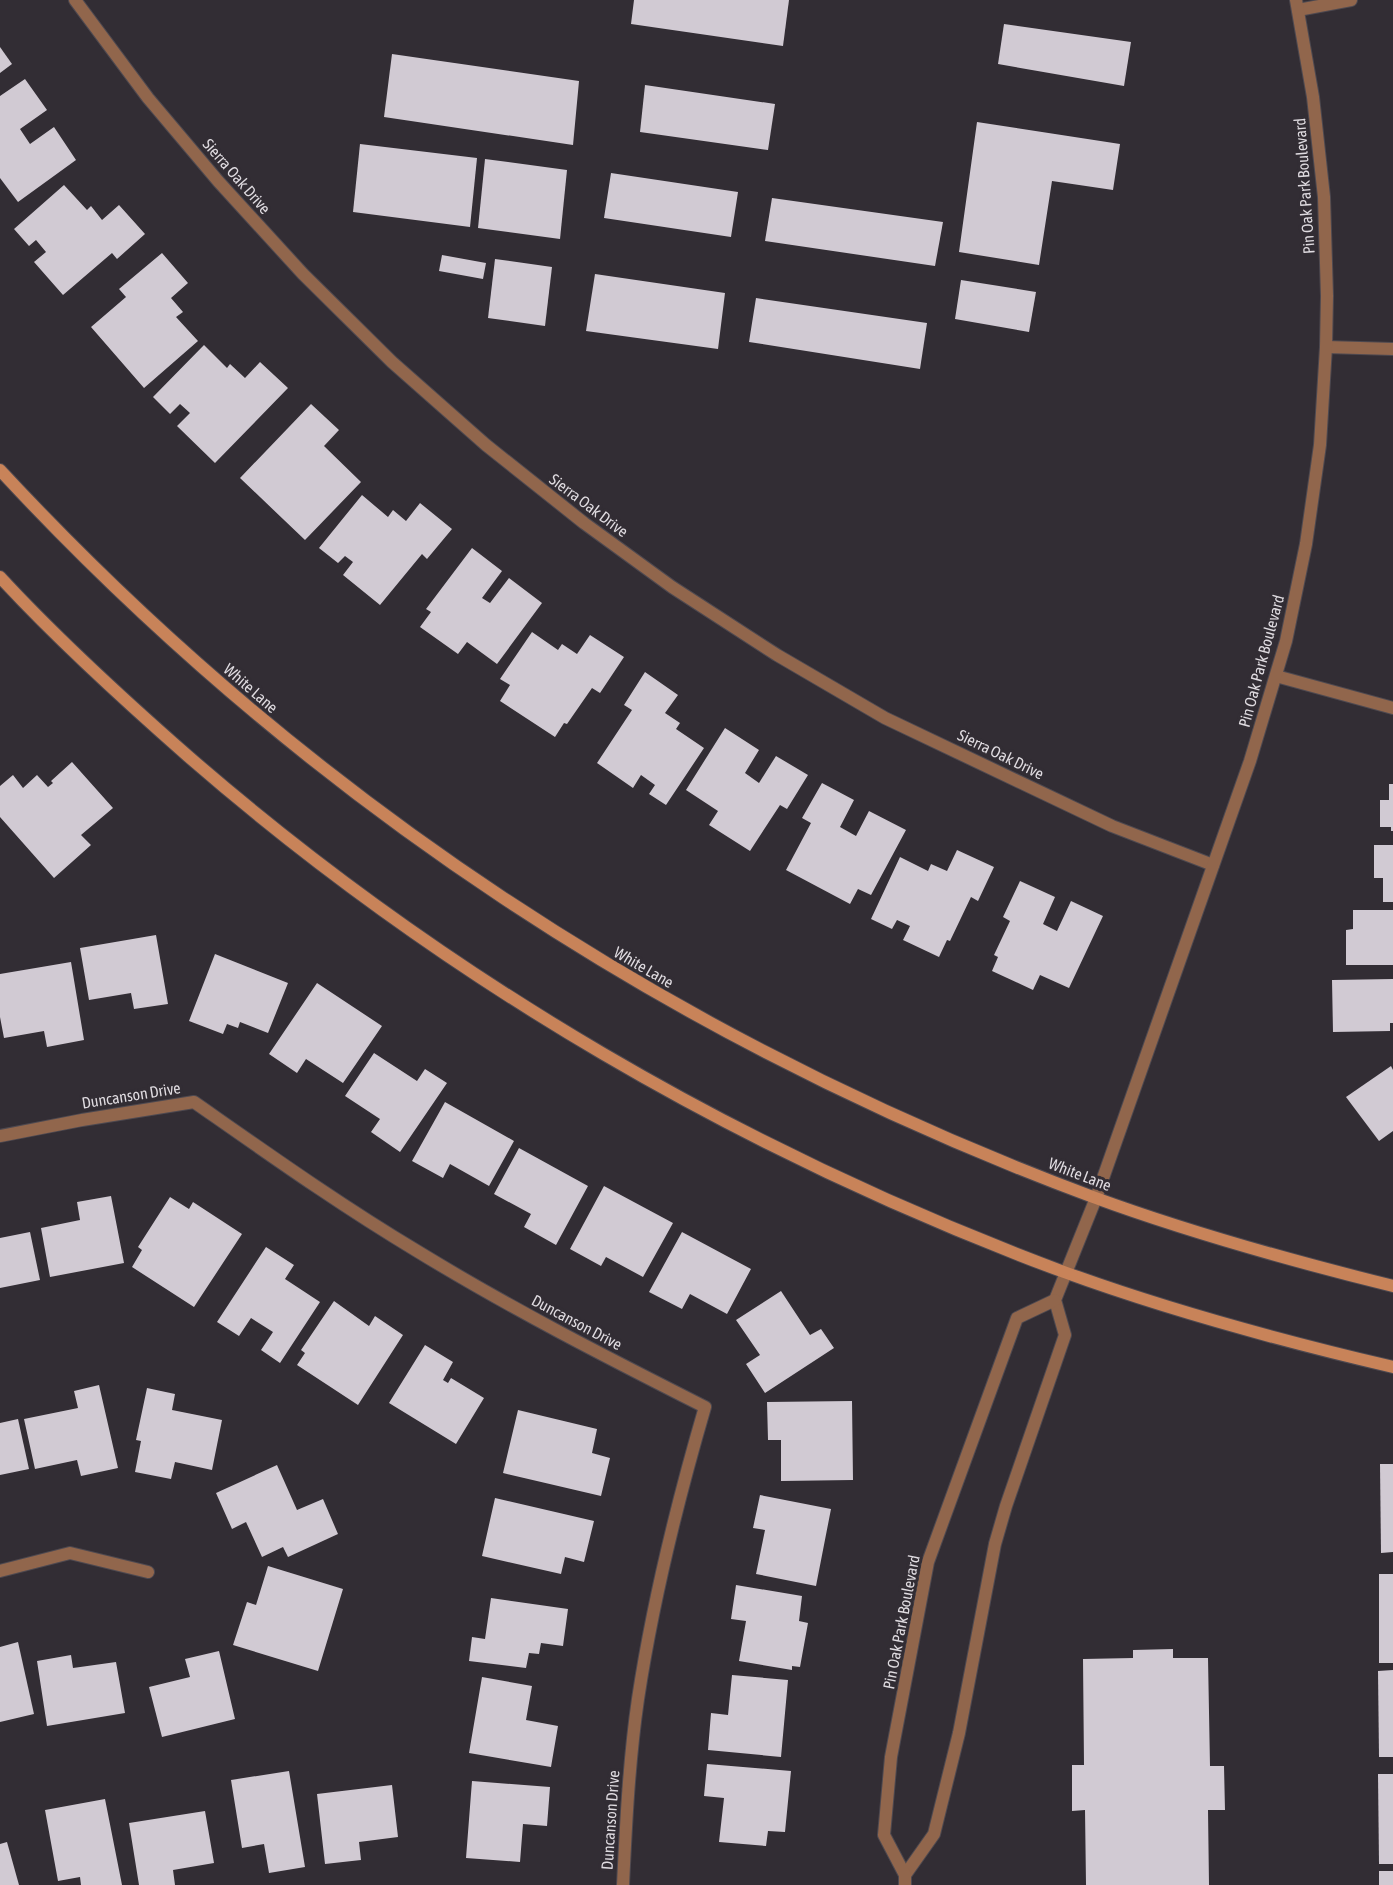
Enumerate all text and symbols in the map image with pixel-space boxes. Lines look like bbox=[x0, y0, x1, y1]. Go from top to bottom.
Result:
street label: Pin Oak Park Boulevard bbox=[1290, 117, 1318, 255]
street label: Sierra Oak Drive bbox=[200, 135, 274, 217]
street label: Sierra Oak Drive bbox=[546, 470, 632, 540]
street label: Pin Oak Park Boulevard bbox=[1235, 593, 1287, 729]
street label: White Lane bbox=[220, 660, 282, 716]
street label: Sierra Oak Drive bbox=[955, 725, 1047, 783]
street label: White Lane bbox=[611, 943, 677, 991]
street label: Duncanson Drive bbox=[80, 1078, 182, 1112]
street label: White Lane bbox=[1046, 1154, 1114, 1194]
street label: Duncanson Drive bbox=[529, 1291, 625, 1353]
street label: Pin Oak Park Boulevard bbox=[879, 1553, 923, 1691]
street label: Duncanson Drive bbox=[598, 1770, 622, 1870]

